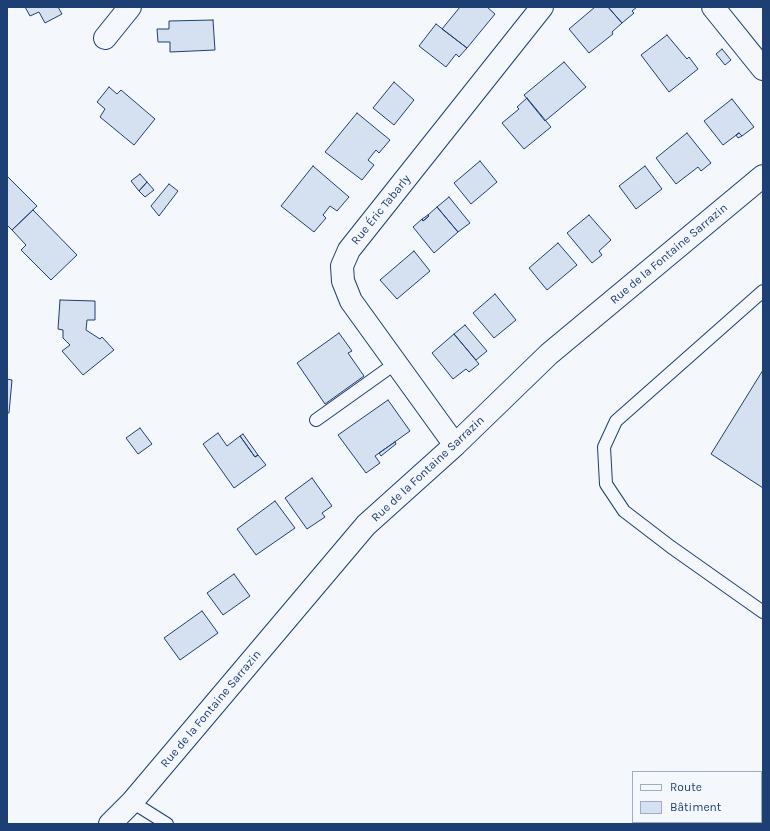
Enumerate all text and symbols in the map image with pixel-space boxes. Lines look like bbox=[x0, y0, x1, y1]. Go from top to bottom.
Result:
street label: Rue Éric Tabarly bbox=[348, 172, 414, 248]
street label: Rue de la Fontaine Sarrazin bbox=[607, 201, 731, 307]
street label: Rue de la Fontaine Sarrazin bbox=[369, 413, 487, 525]
street label: Rue de la Fontaine Sarrazin bbox=[158, 647, 264, 771]
legend bbox=[632, 771, 762, 823]
text: Route bbox=[670, 780, 702, 794]
text: Bâtiment bbox=[670, 800, 721, 814]

